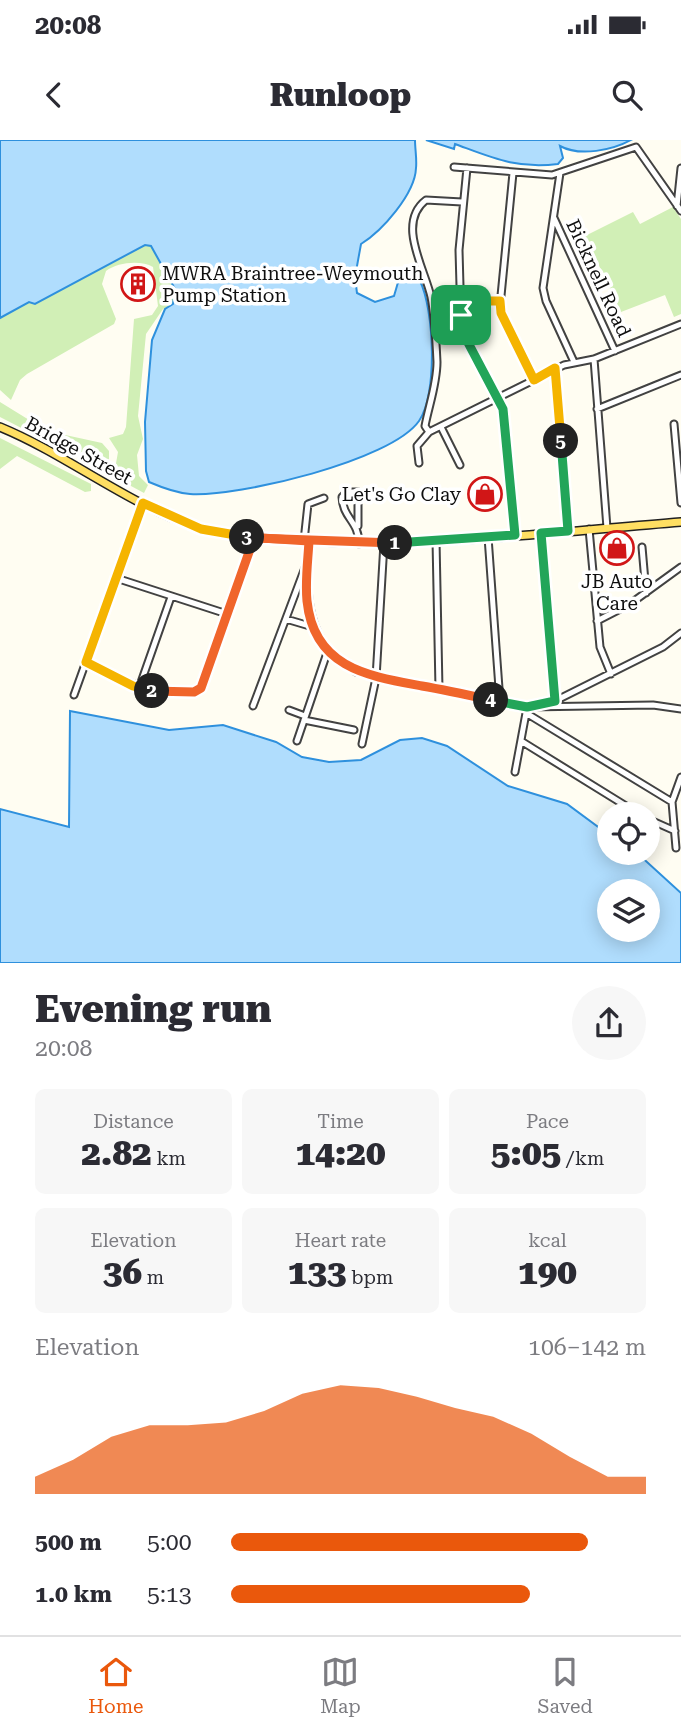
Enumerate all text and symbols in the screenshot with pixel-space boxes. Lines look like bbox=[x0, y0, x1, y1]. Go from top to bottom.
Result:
text: 20:08 bbox=[35, 10, 101, 40]
icon: back bbox=[35, 76, 73, 114]
text: Runloop bbox=[270, 76, 411, 114]
icon: search bbox=[608, 76, 646, 114]
street label: Bicknell Road bbox=[561, 216, 636, 341]
place label: MWRA Braintree-Weymouth Pump Station bbox=[162, 262, 423, 307]
building icon: MWRA Braintree-Weymouth Pump Station bbox=[119, 265, 157, 303]
pin bbox=[431, 285, 491, 345]
icon: arrive bbox=[442, 296, 480, 334]
street label: Bridge Street bbox=[21, 412, 136, 489]
pin: 5 bbox=[544, 424, 578, 458]
text: 5 bbox=[555, 429, 566, 452]
shop icon: Let's Go Clay bbox=[466, 475, 504, 513]
place label: Let's Go Clay bbox=[342, 483, 462, 506]
pin: 3 bbox=[230, 520, 264, 554]
text: 3 bbox=[241, 525, 252, 548]
pin: 1 bbox=[378, 526, 412, 560]
shop icon: JB Auto Care bbox=[598, 529, 636, 567]
text: 1 bbox=[389, 531, 400, 554]
place label: JB Auto Care bbox=[581, 570, 653, 615]
pin: 2 bbox=[134, 674, 170, 708]
text: 2 bbox=[146, 679, 157, 702]
pin: 4 bbox=[474, 682, 508, 718]
text: 4 bbox=[485, 688, 496, 711]
map controls bbox=[597, 802, 660, 942]
button: locate bbox=[597, 802, 660, 865]
button: layers bbox=[597, 879, 660, 942]
button: share bbox=[572, 986, 646, 1060]
text: Evening run bbox=[35, 987, 271, 1031]
text: 20:08 bbox=[35, 1035, 92, 1062]
text: Distance bbox=[93, 1110, 174, 1133]
text: Time bbox=[317, 1110, 364, 1133]
text: Pace bbox=[526, 1110, 569, 1133]
text: 2.82 bbox=[81, 1133, 152, 1174]
text: 14:20 bbox=[295, 1133, 386, 1174]
text: 5:05 bbox=[491, 1133, 561, 1174]
text: km bbox=[152, 1147, 186, 1170]
text: /km bbox=[561, 1147, 604, 1170]
text: Elevation bbox=[90, 1229, 177, 1252]
text: Heart rate bbox=[295, 1229, 386, 1252]
text: kcal bbox=[528, 1229, 567, 1252]
text: 36 bbox=[103, 1252, 142, 1293]
text: 133 bbox=[288, 1252, 346, 1293]
text: 190 bbox=[518, 1252, 577, 1293]
text: m bbox=[142, 1266, 164, 1289]
text: bpm bbox=[346, 1266, 393, 1289]
text: Elevation bbox=[35, 1334, 139, 1361]
text: 106–142 m bbox=[528, 1334, 646, 1361]
text: 500 m bbox=[35, 1529, 102, 1556]
text: 5:00 bbox=[147, 1529, 192, 1556]
text: 1.0 km bbox=[35, 1581, 112, 1608]
text: 5:13 bbox=[147, 1581, 192, 1608]
tab: Home bbox=[88, 1653, 143, 1718]
tab: Map bbox=[320, 1653, 361, 1718]
tab: Saved bbox=[538, 1653, 593, 1718]

